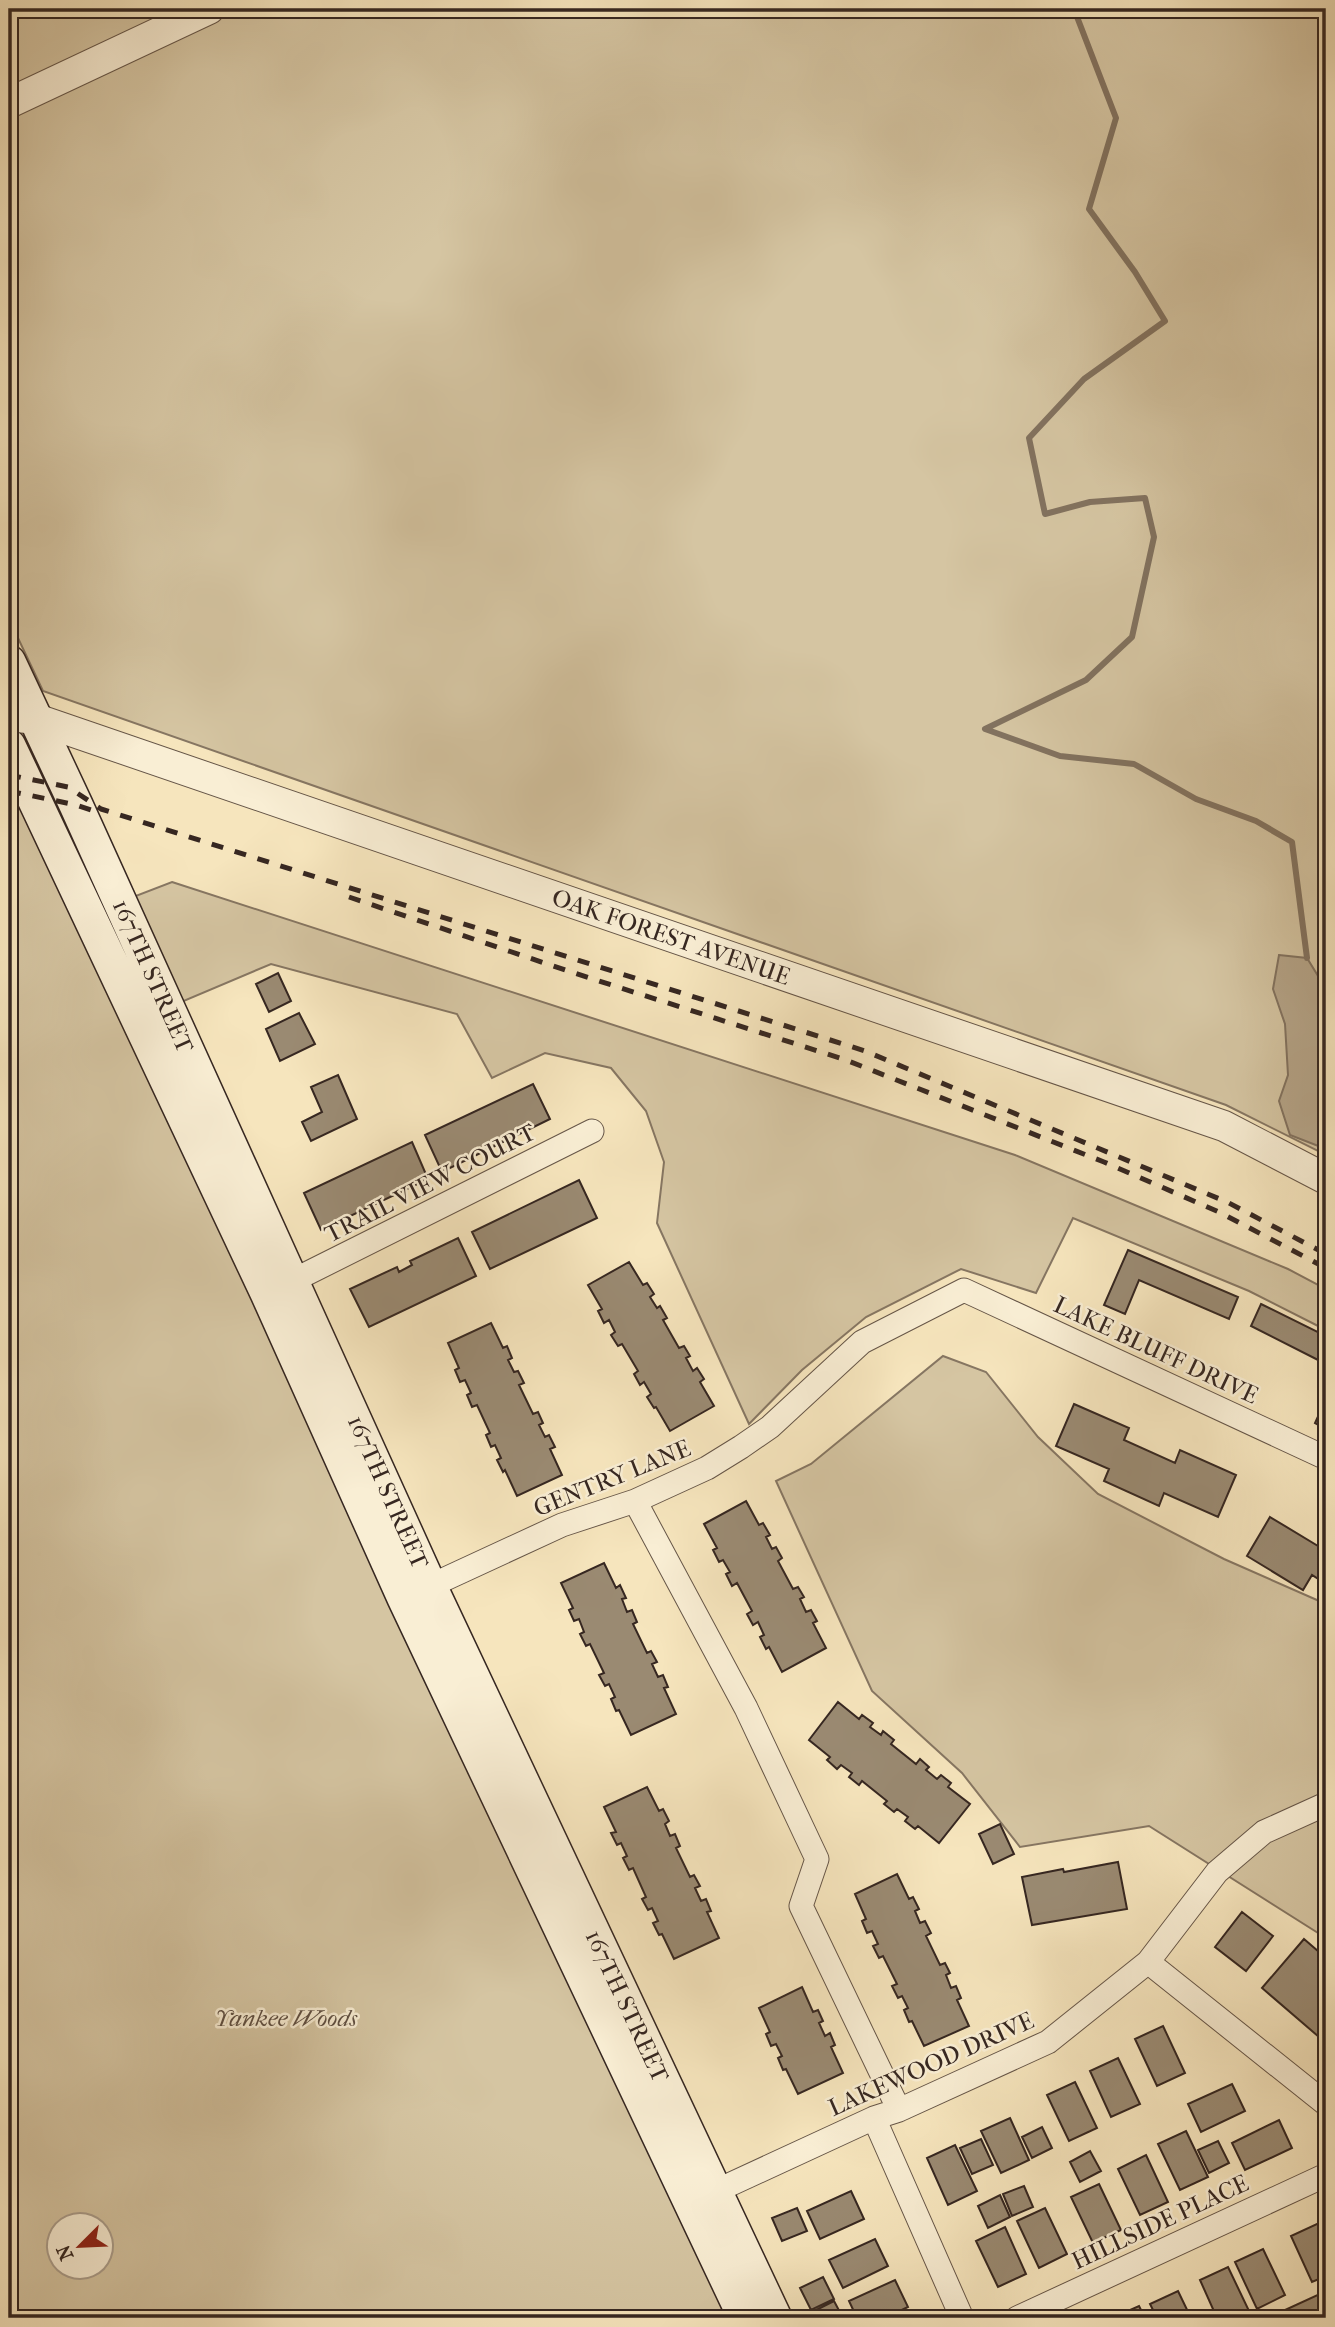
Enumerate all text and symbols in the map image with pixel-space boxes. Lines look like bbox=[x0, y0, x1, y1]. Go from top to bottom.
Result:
street label: OAK FOREST AVENUE bbox=[548, 883, 794, 991]
street label: 167TH STREET bbox=[107, 895, 200, 1058]
street label: TRAIL VIEW COURT bbox=[320, 1117, 541, 1248]
street label: LAKE BLUFF DRIVE bbox=[1050, 1290, 1262, 1410]
street label: 167TH STREET bbox=[342, 1411, 435, 1574]
street label: GENTRY LANE bbox=[529, 1434, 695, 1522]
street label: 167TH STREET bbox=[580, 1925, 675, 2087]
park label: Yankee Woods bbox=[215, 2004, 358, 2032]
street label: LAKEWOOD DRIVE bbox=[824, 2006, 1038, 2122]
street label: HILLSIDE PLACE bbox=[1067, 2169, 1253, 2275]
north arrow bbox=[46, 2212, 116, 2282]
text: N bbox=[52, 2241, 78, 2264]

